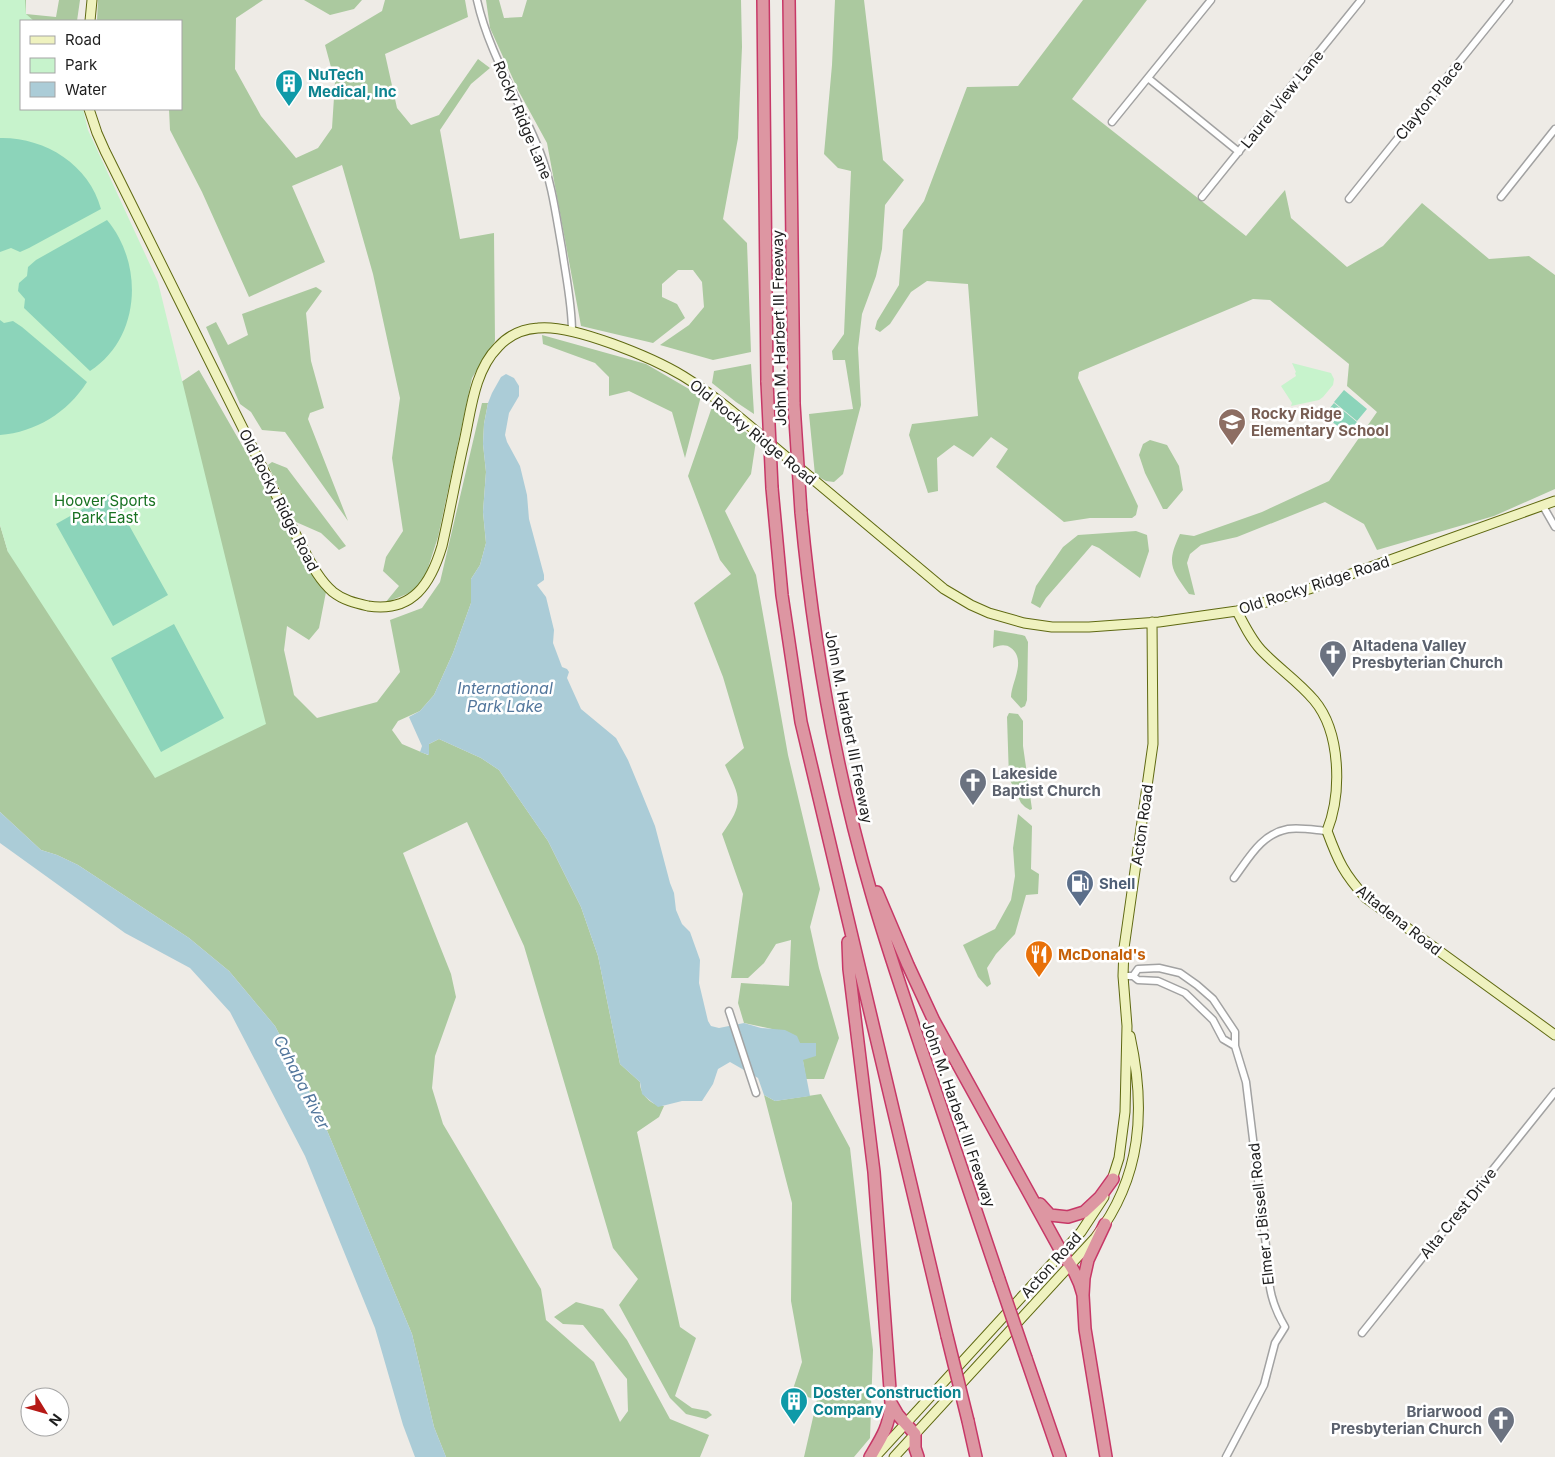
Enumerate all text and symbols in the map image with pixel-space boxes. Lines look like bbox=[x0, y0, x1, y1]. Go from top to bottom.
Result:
legend bbox=[20, 20, 182, 110]
text: Road bbox=[65, 30, 101, 49]
street label: Laurel View Lane bbox=[1236, 46, 1328, 152]
text: Park bbox=[65, 55, 98, 74]
street label: Clayton Place bbox=[1391, 56, 1467, 144]
street label: Rocky Ridge Lane bbox=[489, 58, 557, 182]
place label: NuTech Medical, Inc bbox=[308, 65, 397, 101]
building icon: NuTech Medical, Inc bbox=[274, 68, 304, 107]
text: Water bbox=[65, 80, 107, 99]
street label: John M. Harbert III Freeway bbox=[768, 229, 790, 426]
street label: Old Rocky Ridge Road bbox=[686, 375, 820, 489]
place label: Rocky Ridge Elementary School bbox=[1251, 404, 1389, 440]
school or university icon: Rocky Ridge Elementary School bbox=[1217, 407, 1247, 446]
street label: Old Rocky Ridge Road bbox=[235, 426, 323, 574]
park label: Hoover Sports Park East bbox=[54, 491, 156, 527]
street label: Old Rocky Ridge Road bbox=[1236, 552, 1392, 618]
street label: John M. Harbert III Freeway bbox=[821, 629, 877, 826]
place label: Altadena Valley Presbyterian Church bbox=[1352, 636, 1503, 672]
church icon: Altadena Valley Presbyterian Church bbox=[1318, 639, 1348, 678]
water label: International Park Lake bbox=[457, 678, 553, 716]
place label: Lakeside Baptist Church bbox=[992, 764, 1101, 800]
church icon: Lakeside Baptist Church bbox=[958, 767, 988, 806]
street label: Acton Road bbox=[1127, 783, 1157, 867]
fuel station icon: Shell bbox=[1065, 868, 1095, 907]
place label: Shell bbox=[1099, 874, 1135, 893]
street label: Altadena Road bbox=[1352, 881, 1446, 959]
restaurant icon: McDonald's bbox=[1024, 939, 1054, 978]
place label: McDonald's bbox=[1058, 945, 1146, 964]
street label: John M. Harbert III Freeway bbox=[918, 1018, 1000, 1210]
water label: Cahaba River bbox=[270, 1032, 335, 1133]
street label: Elmer J Bissell Road bbox=[1244, 1142, 1278, 1286]
street label: Alta Crest Drive bbox=[1416, 1164, 1500, 1262]
street label: Acton Road bbox=[1017, 1228, 1085, 1302]
place label: Doster Construction Company bbox=[813, 1383, 961, 1419]
building icon: Doster Construction Company bbox=[779, 1386, 809, 1425]
north arrow bbox=[20, 1387, 70, 1437]
place label: Briarwood Presbyterian Church bbox=[1331, 1402, 1482, 1438]
church icon: Briarwood Presbyterian Church bbox=[1486, 1405, 1516, 1444]
text: N bbox=[46, 1411, 66, 1430]

